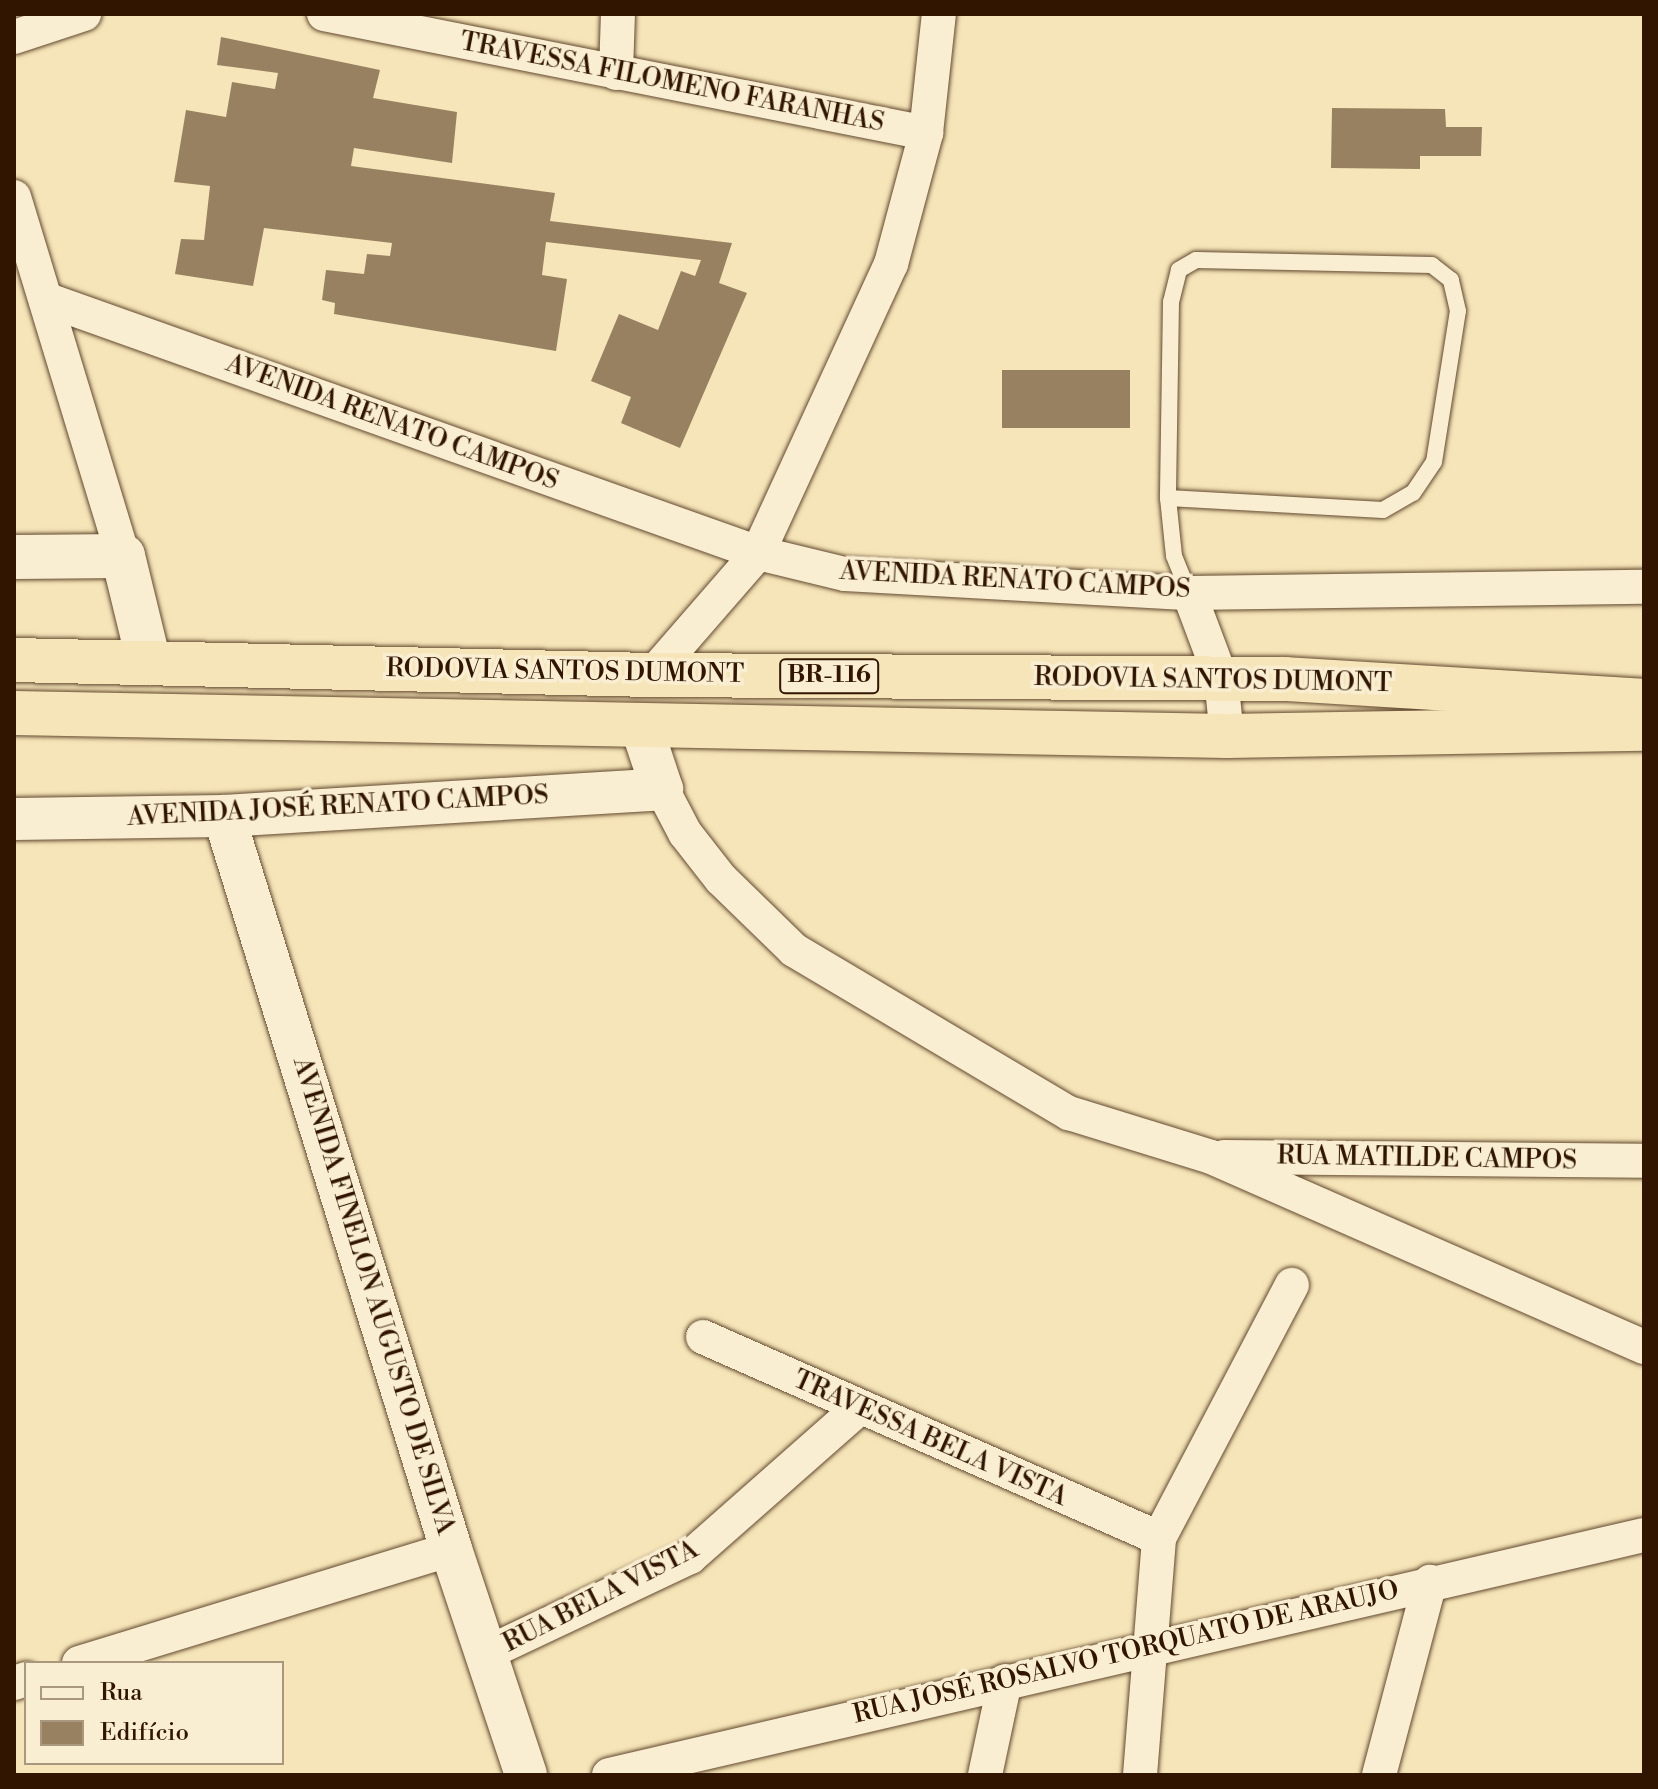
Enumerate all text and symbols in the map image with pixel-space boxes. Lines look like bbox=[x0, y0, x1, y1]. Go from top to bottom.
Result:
street label: TRAVESSA FILOMENO FARANHAS bbox=[457, 27, 887, 139]
street label: AVENIDA RENATO CAMPOS bbox=[222, 348, 562, 498]
street label: AVENIDA RENATO CAMPOS bbox=[839, 556, 1191, 606]
street label: RODOVIA SANTOS DUMONT bbox=[386, 653, 744, 691]
road number: BR-116 bbox=[779, 656, 879, 696]
street label: RODOVIA SANTOS DUMONT bbox=[1034, 662, 1392, 700]
street label: AVENIDA JOSÉ RENATO CAMPOS bbox=[126, 780, 550, 834]
street label: AVENIDA FINELON AUGUSTO DE SILVA bbox=[285, 1054, 461, 1538]
street label: RUA MATILDE CAMPOS bbox=[1277, 1141, 1577, 1177]
street label: TRAVESSA BELA VISTA bbox=[788, 1364, 1072, 1514]
street label: RUA BELA VISTA bbox=[498, 1534, 704, 1660]
street label: RUA JOSÉ ROSALVO TORQUATO DE ARAUJO bbox=[850, 1575, 1402, 1731]
legend bbox=[24, 1661, 284, 1765]
text: Rua bbox=[100, 1678, 142, 1708]
text: Edifício bbox=[100, 1718, 189, 1748]

